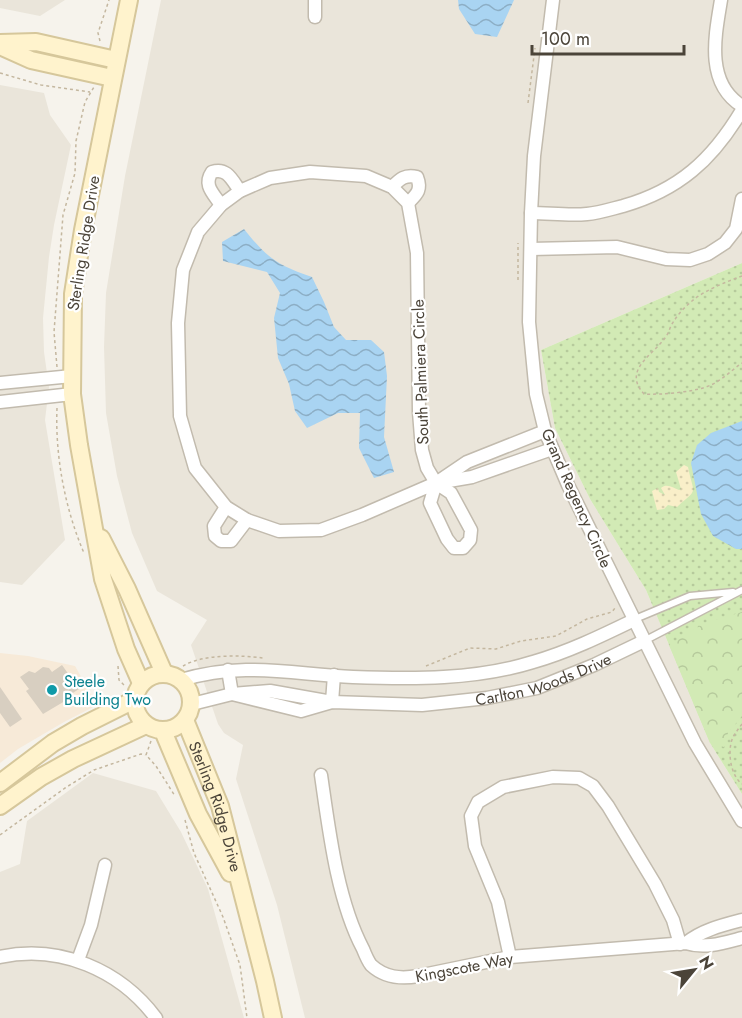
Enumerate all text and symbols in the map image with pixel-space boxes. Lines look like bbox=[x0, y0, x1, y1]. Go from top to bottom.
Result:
scale bar bbox=[532, 18, 684, 56]
text: 100 m bbox=[541, 26, 590, 52]
street label: Sterling Ridge Drive bbox=[61, 174, 106, 312]
street label: South Palmiera Circle bbox=[406, 299, 435, 445]
street label: Grand Regency Circle bbox=[535, 425, 618, 572]
street label: Carlton Woods Drive bbox=[474, 647, 615, 711]
place label: Steele Building Two bbox=[64, 670, 151, 711]
marker: Steele Building Two bbox=[45, 683, 59, 697]
street label: Sterling Ridge Drive bbox=[183, 738, 247, 874]
north arrow bbox=[664, 940, 724, 1000]
street label: Kingscote Way bbox=[413, 947, 516, 988]
text: N bbox=[693, 951, 720, 974]

